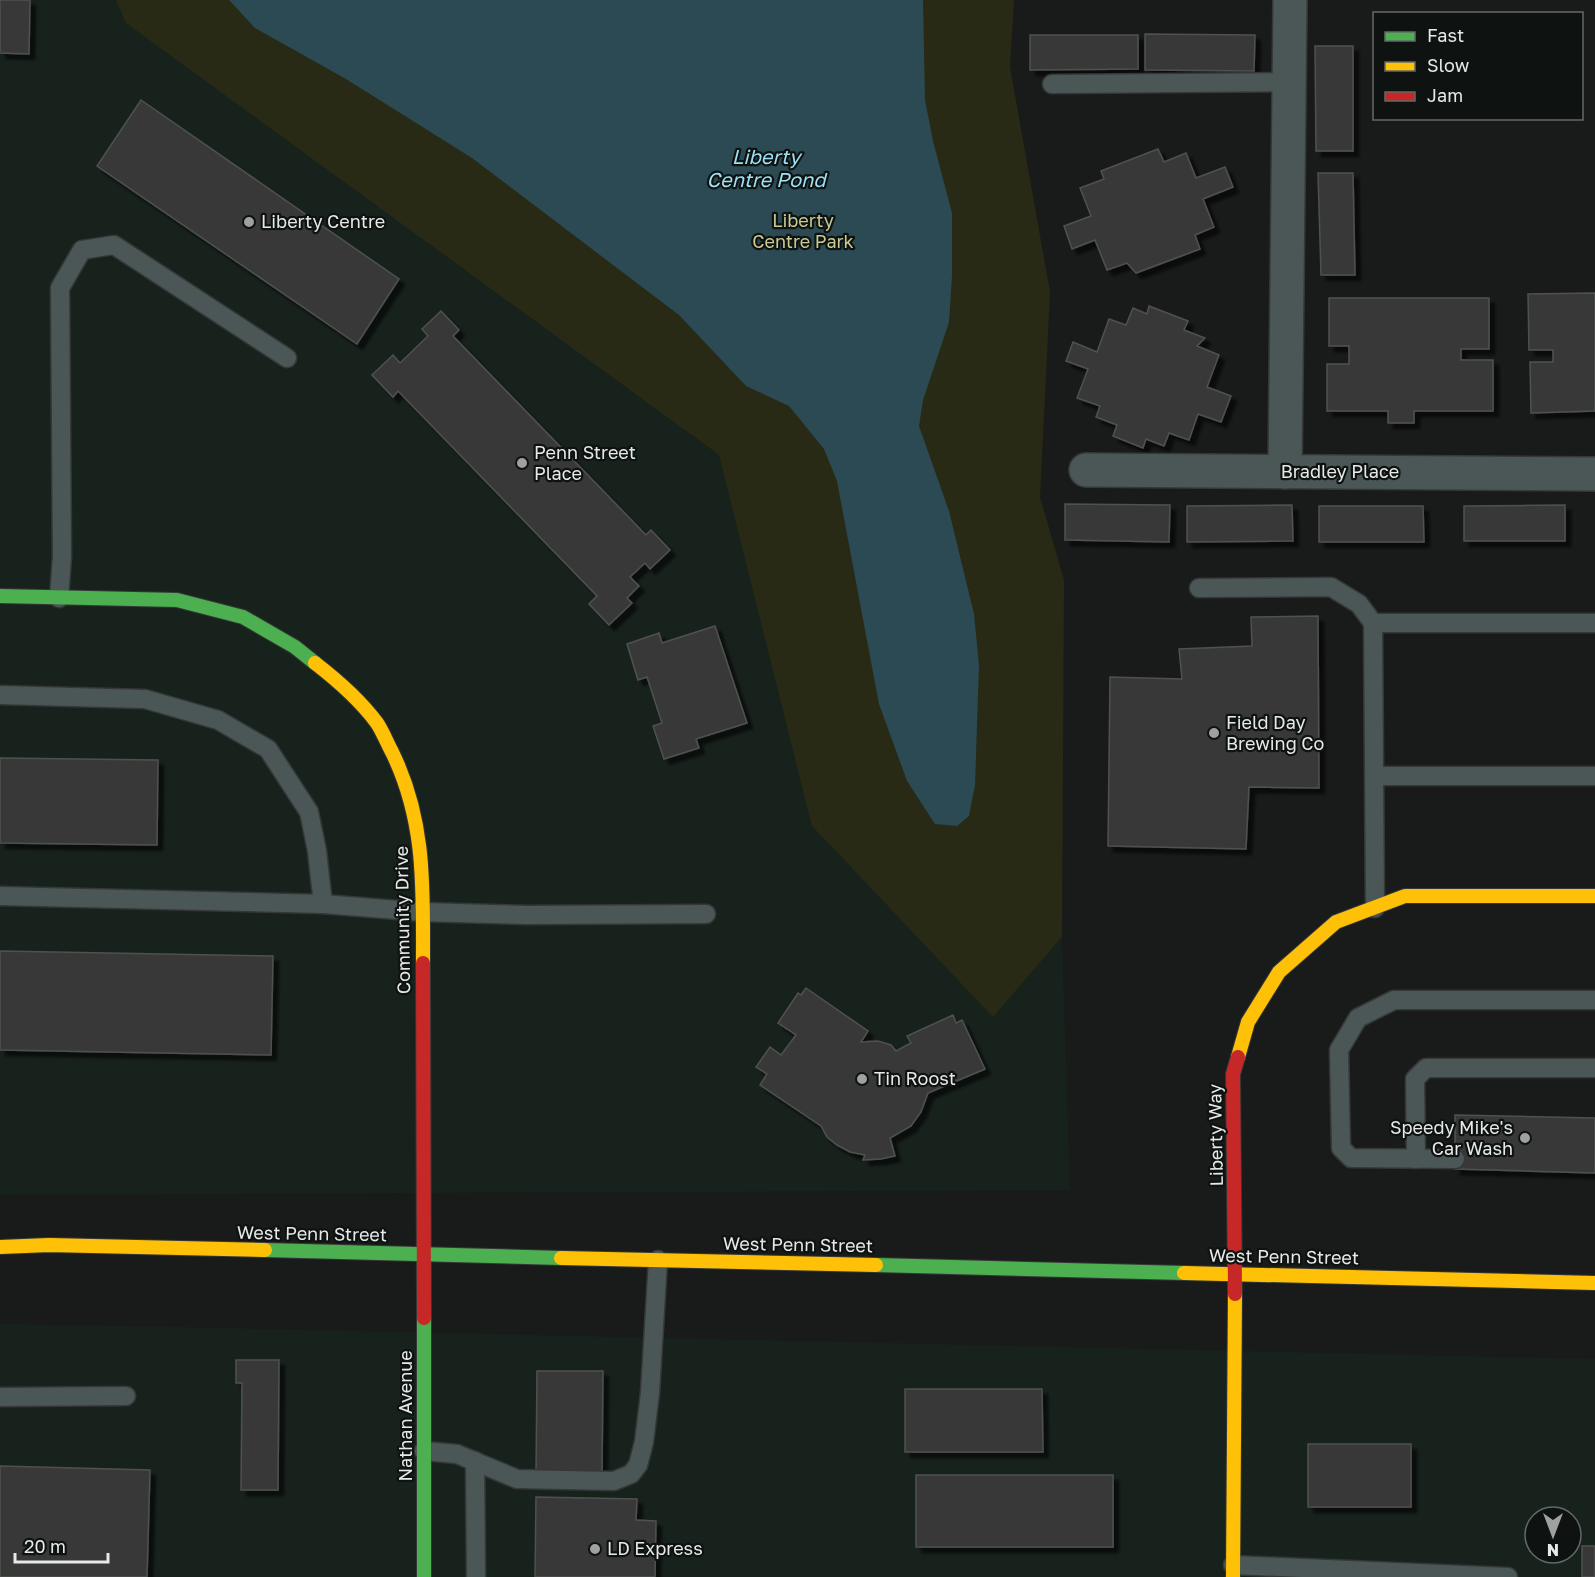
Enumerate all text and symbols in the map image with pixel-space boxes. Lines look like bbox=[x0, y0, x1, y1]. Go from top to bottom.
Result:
legend bbox=[1373, 12, 1583, 120]
text: Fast bbox=[1427, 24, 1464, 46]
text: Slow bbox=[1427, 54, 1470, 76]
text: Jam bbox=[1427, 84, 1463, 106]
water label: Liberty Centre Pond bbox=[707, 144, 828, 191]
park label: Liberty Centre Park bbox=[752, 209, 854, 252]
place label: Liberty Centre bbox=[261, 210, 385, 232]
marker: Liberty Centre bbox=[242, 215, 256, 229]
place label: Penn Street Place bbox=[534, 441, 636, 484]
marker: Penn Street Place bbox=[515, 456, 529, 470]
street label: Bradley Place bbox=[1281, 460, 1399, 482]
place label: Field Day Brewing Co bbox=[1226, 711, 1324, 754]
marker: Field Day Brewing Co bbox=[1207, 726, 1221, 740]
street label: Community Drive bbox=[390, 846, 414, 994]
place label: Tin Roost bbox=[874, 1067, 956, 1089]
marker: Tin Roost bbox=[855, 1072, 869, 1086]
street label: Liberty Way bbox=[1203, 1084, 1227, 1186]
place label: Speedy Mike's Car Wash bbox=[1390, 1116, 1513, 1159]
marker: Speedy Mike's Car Wash bbox=[1518, 1131, 1532, 1145]
street label: West Penn Street bbox=[237, 1221, 387, 1245]
street label: West Penn Street bbox=[723, 1232, 873, 1256]
street label: West Penn Street bbox=[1209, 1244, 1359, 1268]
street label: Nathan Avenue bbox=[394, 1350, 416, 1482]
north arrow bbox=[1523, 1505, 1583, 1565]
scale bar bbox=[15, 1526, 108, 1564]
text: 20 m bbox=[24, 1535, 66, 1557]
place label: LD Express bbox=[607, 1537, 703, 1559]
text: N bbox=[1547, 1540, 1559, 1560]
marker: LD Express bbox=[588, 1542, 602, 1556]

